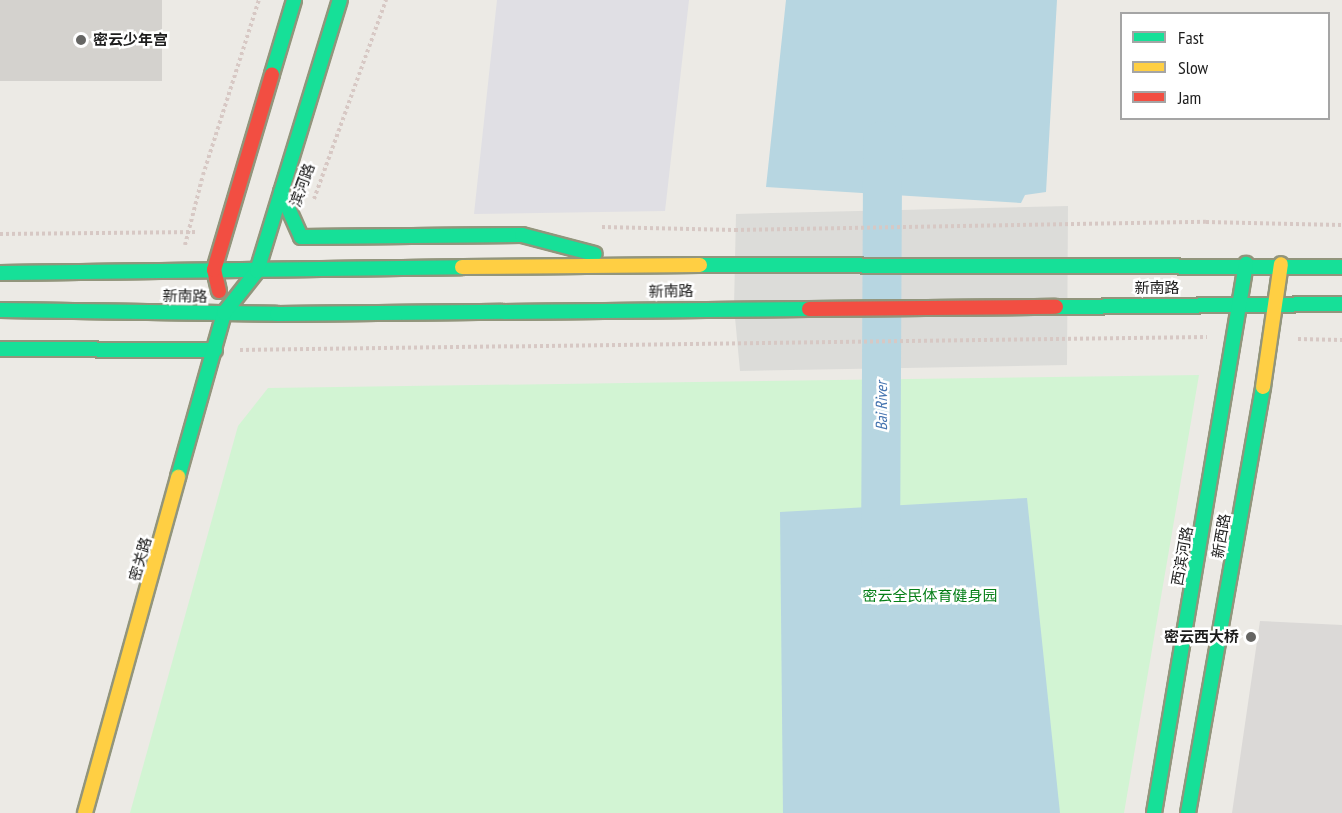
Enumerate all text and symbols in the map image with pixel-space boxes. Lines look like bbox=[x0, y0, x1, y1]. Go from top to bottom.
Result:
legend bbox=[1120, 12, 1330, 120]
text: Fast bbox=[1178, 26, 1204, 49]
place label: 密云少年宫 bbox=[93, 31, 168, 49]
marker: 密云少年宫 bbox=[74, 33, 88, 47]
text: Slow bbox=[1178, 56, 1208, 79]
text: Jam bbox=[1178, 86, 1201, 109]
street label: 滨河路 bbox=[286, 161, 318, 209]
street label: 新南路 bbox=[1135, 279, 1179, 297]
street label: 新南路 bbox=[648, 282, 694, 300]
street label: 新南路 bbox=[162, 287, 208, 305]
water label: Bai River bbox=[871, 381, 891, 431]
street label: 新西路 bbox=[1208, 512, 1234, 560]
street label: 西滨河路 bbox=[1168, 525, 1196, 587]
street label: 密关路 bbox=[125, 535, 155, 583]
park label: 密云全民体育健身园 bbox=[863, 587, 997, 605]
place label: 密云西大桥 bbox=[1164, 628, 1239, 646]
marker: 密云西大桥 bbox=[1244, 630, 1258, 644]

